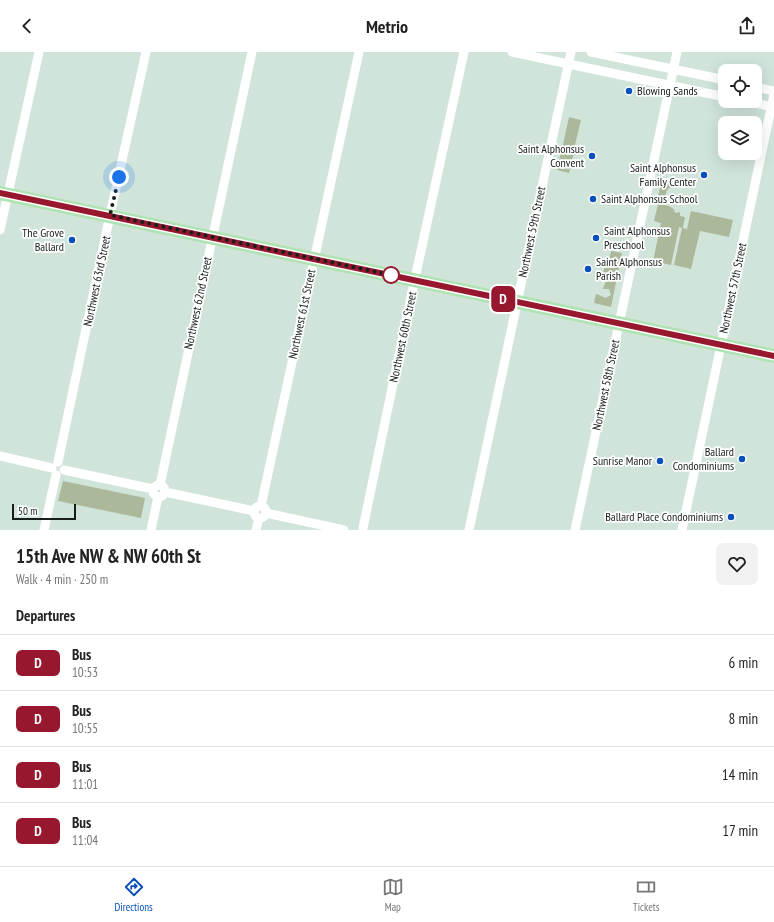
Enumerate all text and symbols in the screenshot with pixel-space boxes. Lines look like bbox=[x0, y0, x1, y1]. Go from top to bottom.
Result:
icon: back bbox=[16, 15, 38, 37]
text: Metrio bbox=[366, 15, 408, 38]
icon: share bbox=[736, 15, 758, 37]
map controls bbox=[718, 64, 762, 160]
button: locate bbox=[718, 64, 762, 108]
place label: Blowing Sands bbox=[637, 83, 698, 98]
marker: Blowing Sands bbox=[624, 86, 634, 96]
button: layers bbox=[718, 116, 762, 160]
place label: Saint Alphonsus Convent bbox=[518, 141, 585, 170]
marker: Saint Alphonsus Convent bbox=[587, 151, 597, 161]
place label: Saint Alphonsus Family Center bbox=[630, 160, 697, 189]
your location bbox=[109, 167, 129, 187]
marker: Saint Alphonsus Family Center bbox=[699, 170, 709, 180]
street label: Northwest 59th Street bbox=[515, 184, 549, 279]
place label: Saint Alphonsus School bbox=[601, 191, 698, 206]
marker: Saint Alphonsus School bbox=[588, 194, 598, 204]
place label: Saint Alphonsus Preschool bbox=[604, 223, 670, 252]
place label: The Grove Ballard bbox=[22, 225, 64, 254]
marker: Saint Alphonsus Preschool bbox=[591, 233, 601, 243]
street label: Northwest 63rd Street bbox=[80, 234, 114, 328]
marker: The Grove Ballard bbox=[67, 235, 77, 245]
street label: Northwest 57th Street bbox=[716, 241, 750, 335]
place label: Saint Alphonsus Parish bbox=[596, 254, 662, 283]
street label: Northwest 62nd Street bbox=[180, 255, 215, 351]
marker: Saint Alphonsus Parish bbox=[583, 264, 593, 274]
unlabelled marker bbox=[382, 266, 400, 284]
street label: Northwest 61st Street bbox=[285, 267, 318, 360]
line badge: D bbox=[490, 286, 516, 312]
street label: Northwest 60th Street bbox=[386, 289, 420, 384]
text: D bbox=[499, 290, 507, 308]
street label: Northwest 58th Street bbox=[589, 337, 623, 432]
place label: Ballard Condominiums bbox=[673, 444, 734, 473]
place label: Sunrise Manor bbox=[593, 453, 653, 468]
marker: Ballard Condominiums bbox=[737, 454, 747, 464]
marker: Sunrise Manor bbox=[655, 456, 665, 466]
scale bar bbox=[12, 502, 76, 521]
text: 50 m bbox=[18, 504, 37, 518]
place label: Ballard Place Condominiums bbox=[605, 509, 723, 524]
marker: Ballard Place Condominiums bbox=[726, 512, 736, 522]
button: heart bbox=[716, 543, 758, 585]
text: 15th Ave NW & NW 60th St bbox=[16, 544, 201, 568]
text: Walk · 4 min · 250 m bbox=[16, 571, 108, 588]
text: Departures bbox=[16, 606, 75, 625]
text: Bus bbox=[72, 645, 91, 664]
text: 6 min bbox=[728, 653, 758, 672]
text: D bbox=[34, 654, 42, 672]
text: 10:53 bbox=[72, 664, 98, 681]
text: Bus bbox=[72, 701, 91, 720]
text: 8 min bbox=[728, 709, 758, 728]
text: D bbox=[34, 710, 42, 728]
text: 10:55 bbox=[72, 720, 98, 737]
text: Bus bbox=[72, 757, 91, 776]
text: 14 min bbox=[722, 765, 758, 784]
text: D bbox=[34, 766, 42, 784]
text: 11:01 bbox=[72, 776, 98, 793]
text: Bus bbox=[72, 813, 91, 832]
text: 17 min bbox=[722, 821, 758, 840]
text: D bbox=[34, 822, 42, 840]
text: 11:04 bbox=[72, 832, 98, 849]
tab: Directions bbox=[115, 876, 153, 914]
tab: Map bbox=[382, 876, 404, 914]
tab: Tickets bbox=[633, 876, 659, 914]

